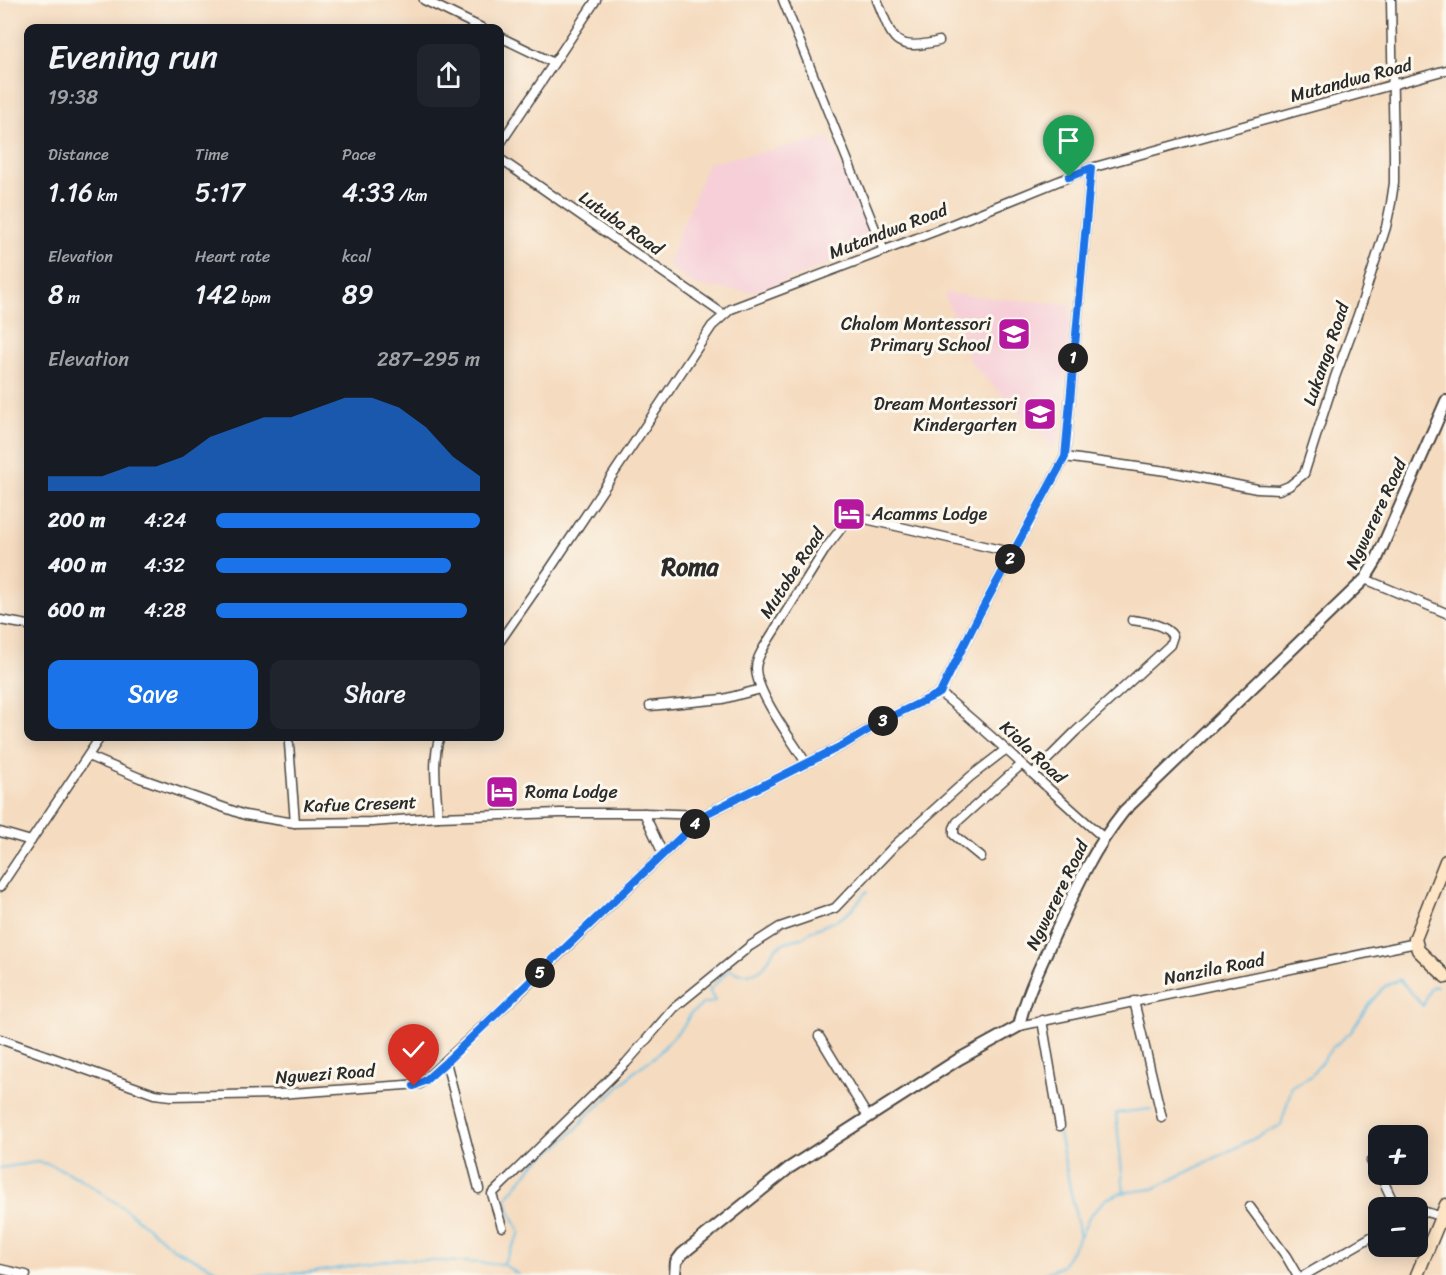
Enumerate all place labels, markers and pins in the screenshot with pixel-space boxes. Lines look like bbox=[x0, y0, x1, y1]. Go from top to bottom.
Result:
pin bbox=[1043, 115, 1094, 177]
place label: Chalom Montessori Primary School bbox=[841, 308, 992, 361]
school or university icon: Chalom Montessori Primary School bbox=[996, 316, 1032, 352]
pin: 1 bbox=[1058, 343, 1088, 373]
place label: Dream Montessori Kindergarten bbox=[874, 388, 1018, 441]
school or university icon: Dream Montessori Kindergarten bbox=[1022, 396, 1058, 432]
hotel icon: Acamms Lodge bbox=[831, 496, 867, 532]
place label: Acamms Lodge bbox=[871, 498, 987, 530]
pin: 2 bbox=[995, 544, 1025, 574]
pin: 3 bbox=[868, 706, 898, 736]
hotel icon: Roma Lodge bbox=[484, 774, 520, 810]
place label: Roma Lodge bbox=[525, 776, 618, 808]
pin: 4 bbox=[680, 809, 710, 839]
pin: 5 bbox=[525, 958, 555, 988]
pin bbox=[388, 1024, 439, 1086]

